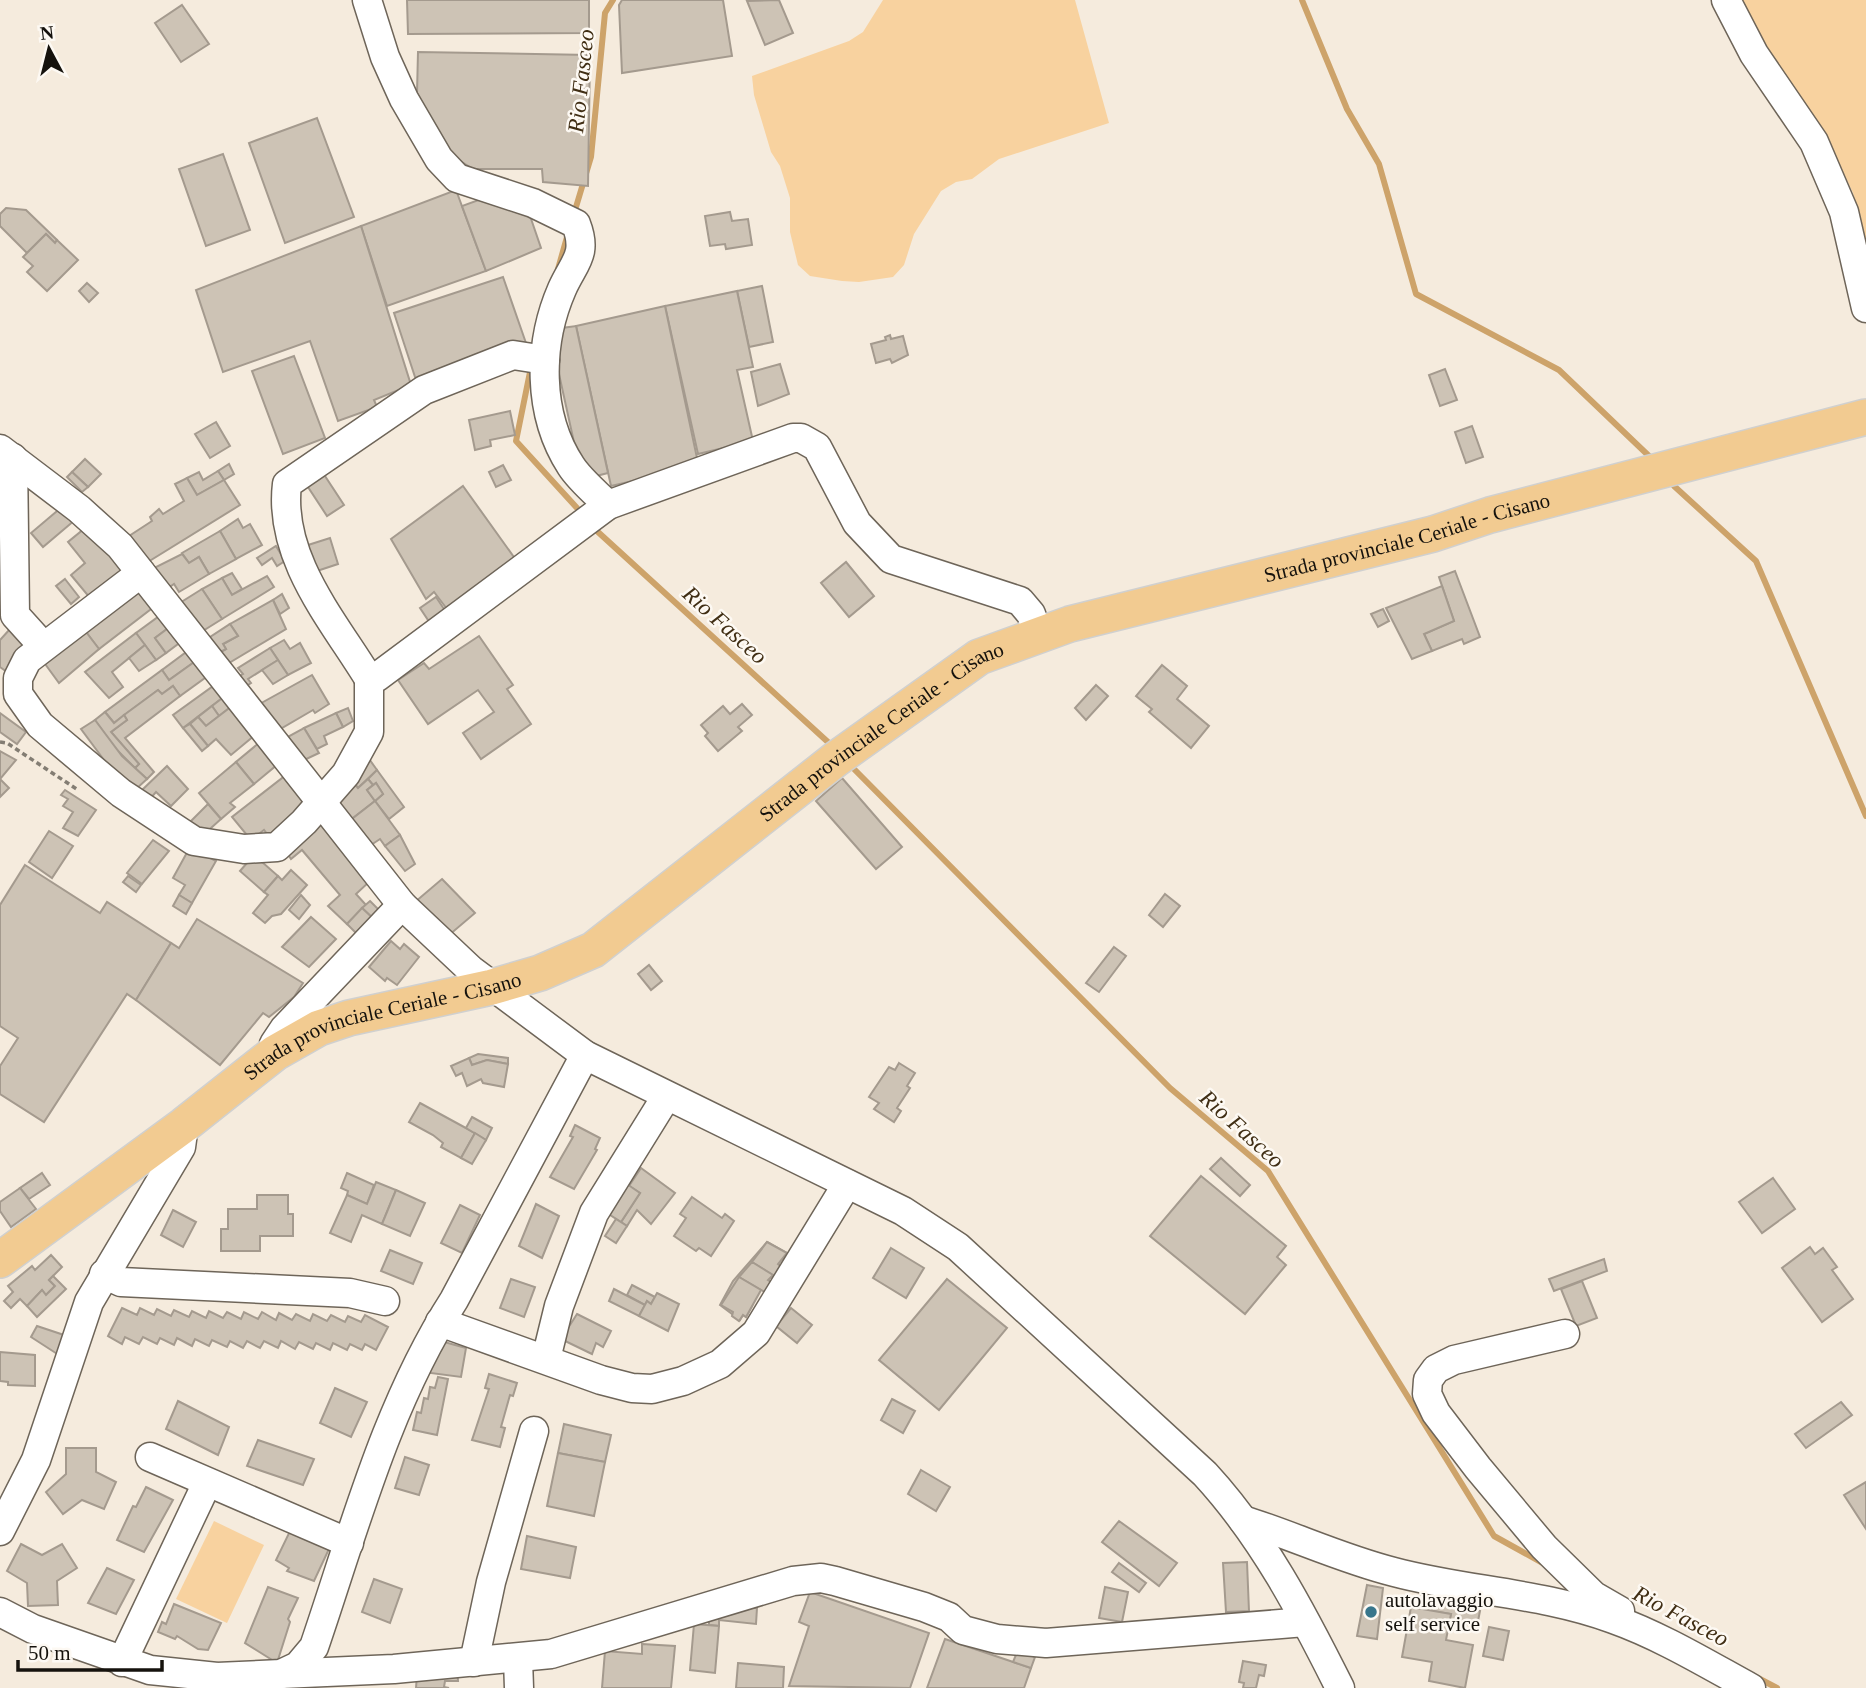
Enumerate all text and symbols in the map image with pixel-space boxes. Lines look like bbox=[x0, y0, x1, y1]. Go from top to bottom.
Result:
north arrow bbox=[14, 14, 84, 84]
text: N bbox=[39, 21, 55, 44]
water label: Rio Fasceo bbox=[563, 28, 599, 135]
street label: Strada provinciale Ceriale - Cisano bbox=[1261, 488, 1552, 587]
water label: Rio Fasceo bbox=[677, 580, 772, 669]
street label: Strada provinciale Ceriale - Cisano bbox=[754, 637, 1007, 827]
street label: Strada provinciale Ceriale - Cisano bbox=[239, 967, 524, 1085]
water label: Rio Fasceo bbox=[1194, 1084, 1289, 1173]
water label: Rio Fasceo bbox=[1628, 1580, 1733, 1651]
place label: autolavaggio self service bbox=[1385, 1588, 1493, 1636]
marker: autolavaggio self service bbox=[1363, 1604, 1379, 1620]
scale bar bbox=[18, 1628, 161, 1672]
text: 50 m bbox=[28, 1641, 71, 1665]

